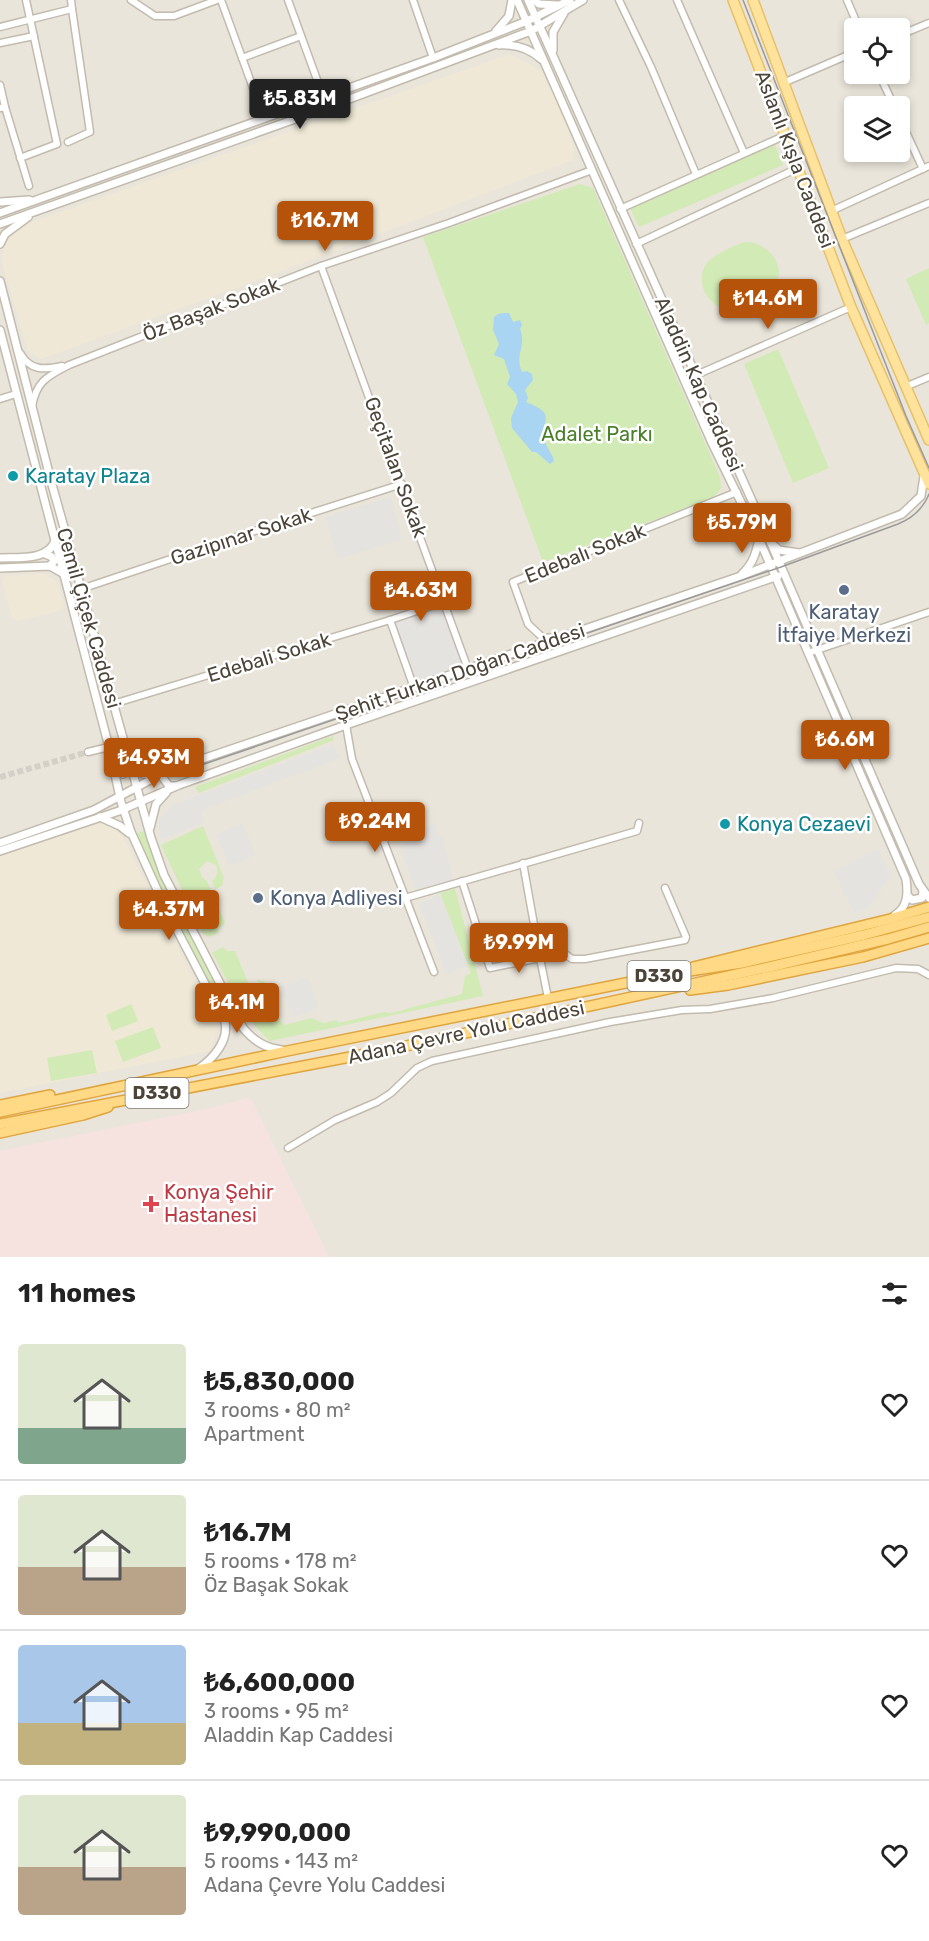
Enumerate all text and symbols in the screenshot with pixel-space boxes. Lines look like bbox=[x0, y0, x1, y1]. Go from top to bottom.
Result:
map controls bbox=[844, 18, 910, 162]
button: locate bbox=[844, 18, 910, 84]
street label: Aslanlı Kışla Caddesi bbox=[750, 67, 840, 251]
pin: ₺5.83M bbox=[251, 79, 349, 130]
text: ₺5.83M bbox=[263, 86, 337, 110]
button: layers bbox=[844, 96, 910, 162]
pin: ₺16.7M bbox=[276, 201, 374, 252]
text: ₺16.7M bbox=[291, 208, 359, 232]
street label: Öz Başak Sokak bbox=[139, 272, 283, 346]
pin: ₺14.6M bbox=[719, 279, 817, 330]
text: ₺14.6M bbox=[733, 286, 803, 310]
street label: Aladdin Kap Caddesi bbox=[650, 293, 748, 475]
street label: Geçitalan Sokak bbox=[359, 393, 433, 541]
park label: Adalet Parkı bbox=[541, 422, 653, 446]
place label: Karatay Plaza bbox=[25, 464, 150, 488]
marker: Karatay Plaza bbox=[6, 469, 20, 483]
street label: Gazipınar Sokak bbox=[167, 502, 315, 570]
pin: ₺5.79M bbox=[693, 503, 791, 554]
text: ₺5.79M bbox=[707, 510, 777, 534]
street label: Edebalı Sokak bbox=[521, 518, 649, 588]
street label: Cemil Çiçek Caddesi bbox=[52, 525, 126, 711]
pin: ₺4.63M bbox=[372, 571, 470, 622]
text: ₺4.63M bbox=[384, 578, 458, 602]
marker: Karatay İtfaiye Merkezi bbox=[837, 583, 851, 597]
place label: Karatay İtfaiye Merkezi bbox=[777, 600, 911, 647]
street label: Şehit Furkan Doğan Caddesi bbox=[332, 618, 588, 726]
street label: Edebali Sokak bbox=[204, 627, 334, 687]
pin: ₺6.6M bbox=[803, 720, 887, 771]
text: ₺6.6M bbox=[815, 727, 875, 751]
pin: ₺4.93M bbox=[105, 738, 203, 789]
text: ₺4.93M bbox=[118, 745, 190, 769]
pin: ₺9.24M bbox=[326, 802, 424, 853]
text: ₺9.24M bbox=[339, 809, 411, 833]
place label: Konya Cezaevi bbox=[737, 812, 871, 836]
marker: Konya Cezaevi bbox=[718, 817, 732, 831]
place label: Konya Adliyesi bbox=[270, 886, 403, 910]
pin: ₺4.37M bbox=[120, 890, 218, 941]
marker: Konya Adliyesi bbox=[251, 891, 265, 905]
text: ₺4.37M bbox=[133, 897, 205, 921]
pin: ₺9.99M bbox=[470, 923, 568, 974]
text: ₺9.99M bbox=[484, 930, 554, 954]
road number: D330 bbox=[628, 961, 690, 991]
pin: ₺4.1M bbox=[195, 983, 279, 1034]
text: ₺4.1M bbox=[209, 990, 265, 1014]
street label: Adana Çevre Yolu Caddesi bbox=[345, 995, 587, 1069]
road number: D330 bbox=[126, 1078, 188, 1108]
place label: Konya Şehir Hastanesi bbox=[164, 1180, 274, 1227]
marker: Konya Şehir Hastanesi bbox=[142, 1195, 160, 1213]
icon: filters bbox=[878, 1277, 911, 1310]
text: 11 homes bbox=[18, 1278, 136, 1309]
text: ₺5,830,000 bbox=[204, 1366, 355, 1397]
icon: home bbox=[66, 1368, 138, 1440]
icon: heart bbox=[878, 1388, 911, 1421]
text: 3 rooms · 80 m² bbox=[204, 1398, 351, 1422]
text: Apartment bbox=[204, 1422, 305, 1446]
text: ₺16.7M bbox=[204, 1517, 292, 1548]
icon: home bbox=[66, 1519, 138, 1591]
icon: heart bbox=[878, 1539, 911, 1572]
text: 5 rooms · 178 m² bbox=[204, 1549, 357, 1573]
text: Öz Başak Sokak bbox=[204, 1573, 349, 1597]
text: ₺6,600,000 bbox=[204, 1667, 355, 1698]
icon: home bbox=[66, 1669, 138, 1741]
icon: heart bbox=[878, 1689, 911, 1722]
text: 3 rooms · 95 m² bbox=[204, 1699, 349, 1723]
text: Aladdin Kap Caddesi bbox=[204, 1723, 393, 1747]
text: ₺9,990,000 bbox=[204, 1817, 351, 1848]
icon: home bbox=[66, 1819, 138, 1891]
icon: heart bbox=[878, 1839, 911, 1872]
text: 5 rooms · 143 m² bbox=[204, 1849, 358, 1873]
text: Adana Çevre Yolu Caddesi bbox=[204, 1873, 445, 1897]

